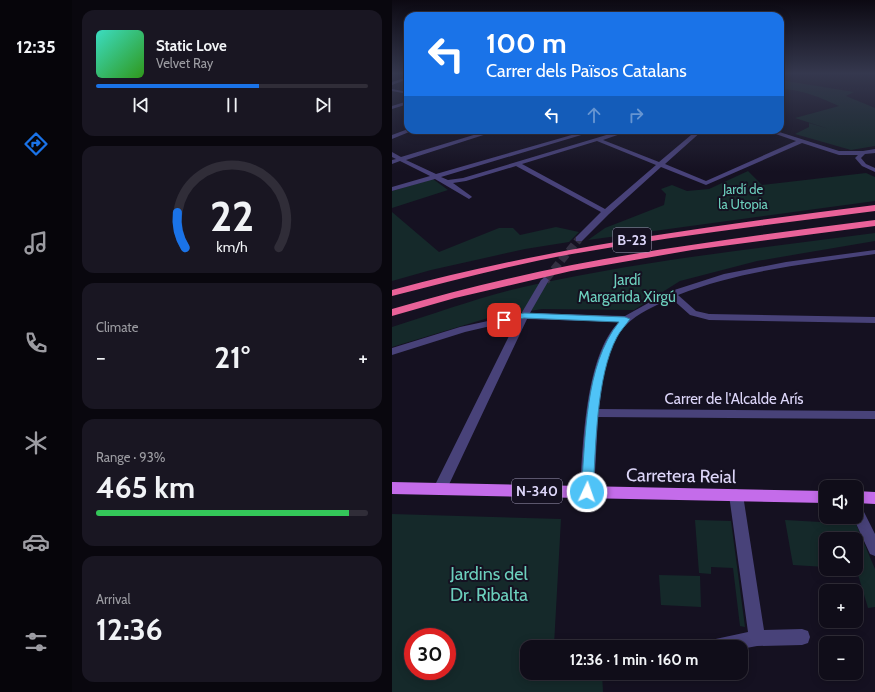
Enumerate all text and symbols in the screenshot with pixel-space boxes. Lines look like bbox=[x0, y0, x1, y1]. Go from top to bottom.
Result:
text: 100 m bbox=[486, 26, 567, 60]
icon: left bbox=[420, 28, 472, 80]
text: 12:35 bbox=[16, 36, 56, 58]
text: Static Love bbox=[156, 37, 227, 55]
text: Velvet Ray bbox=[156, 55, 213, 71]
text: Carrer dels Països Catalans bbox=[486, 60, 687, 82]
icon: previous bbox=[130, 94, 152, 116]
icon: pause bbox=[221, 94, 243, 116]
icon: next bbox=[312, 94, 334, 116]
icon: left bbox=[541, 104, 563, 126]
icon: ahead bbox=[583, 104, 605, 126]
icon: right bbox=[625, 104, 647, 126]
icon: directions bbox=[22, 130, 50, 158]
park label: Jardí de la Utopia bbox=[718, 181, 768, 212]
text: 22 bbox=[210, 190, 254, 240]
road number: B-23 bbox=[613, 228, 651, 252]
icon: music bbox=[22, 229, 50, 257]
text: km/h bbox=[216, 237, 248, 255]
park label: Jardí Margarida Xirgú bbox=[578, 271, 676, 306]
pin bbox=[487, 303, 521, 337]
icon: arrive bbox=[493, 309, 515, 331]
text: Climate bbox=[96, 319, 138, 335]
icon: phone bbox=[22, 329, 50, 357]
text: 21° bbox=[214, 339, 250, 376]
text: − bbox=[96, 344, 106, 371]
text: + bbox=[358, 344, 368, 371]
street label: Carrer de l'Alcalde Arís bbox=[664, 390, 804, 408]
icon: climate bbox=[22, 429, 50, 457]
text: Range · 93% bbox=[96, 449, 165, 465]
street label: Carretera Reial bbox=[626, 464, 737, 488]
text: 465 km bbox=[96, 469, 195, 506]
position arrow bbox=[566, 471, 608, 513]
road number: N-340 bbox=[512, 479, 562, 503]
map controls bbox=[819, 480, 863, 680]
button: sound bbox=[819, 480, 863, 524]
icon: car bbox=[22, 528, 50, 556]
button: search bbox=[819, 532, 863, 576]
park label: Jardins del Dr. Ribalta bbox=[449, 563, 528, 606]
button: + bbox=[819, 584, 863, 628]
text: Arrival bbox=[96, 591, 131, 607]
text: 12:36 bbox=[96, 611, 163, 648]
icon: filters bbox=[22, 628, 50, 656]
speed limit sign: 30 bbox=[404, 628, 456, 680]
button: − bbox=[819, 636, 863, 680]
text: 12:36 · 1 min · 160 m bbox=[570, 651, 698, 669]

